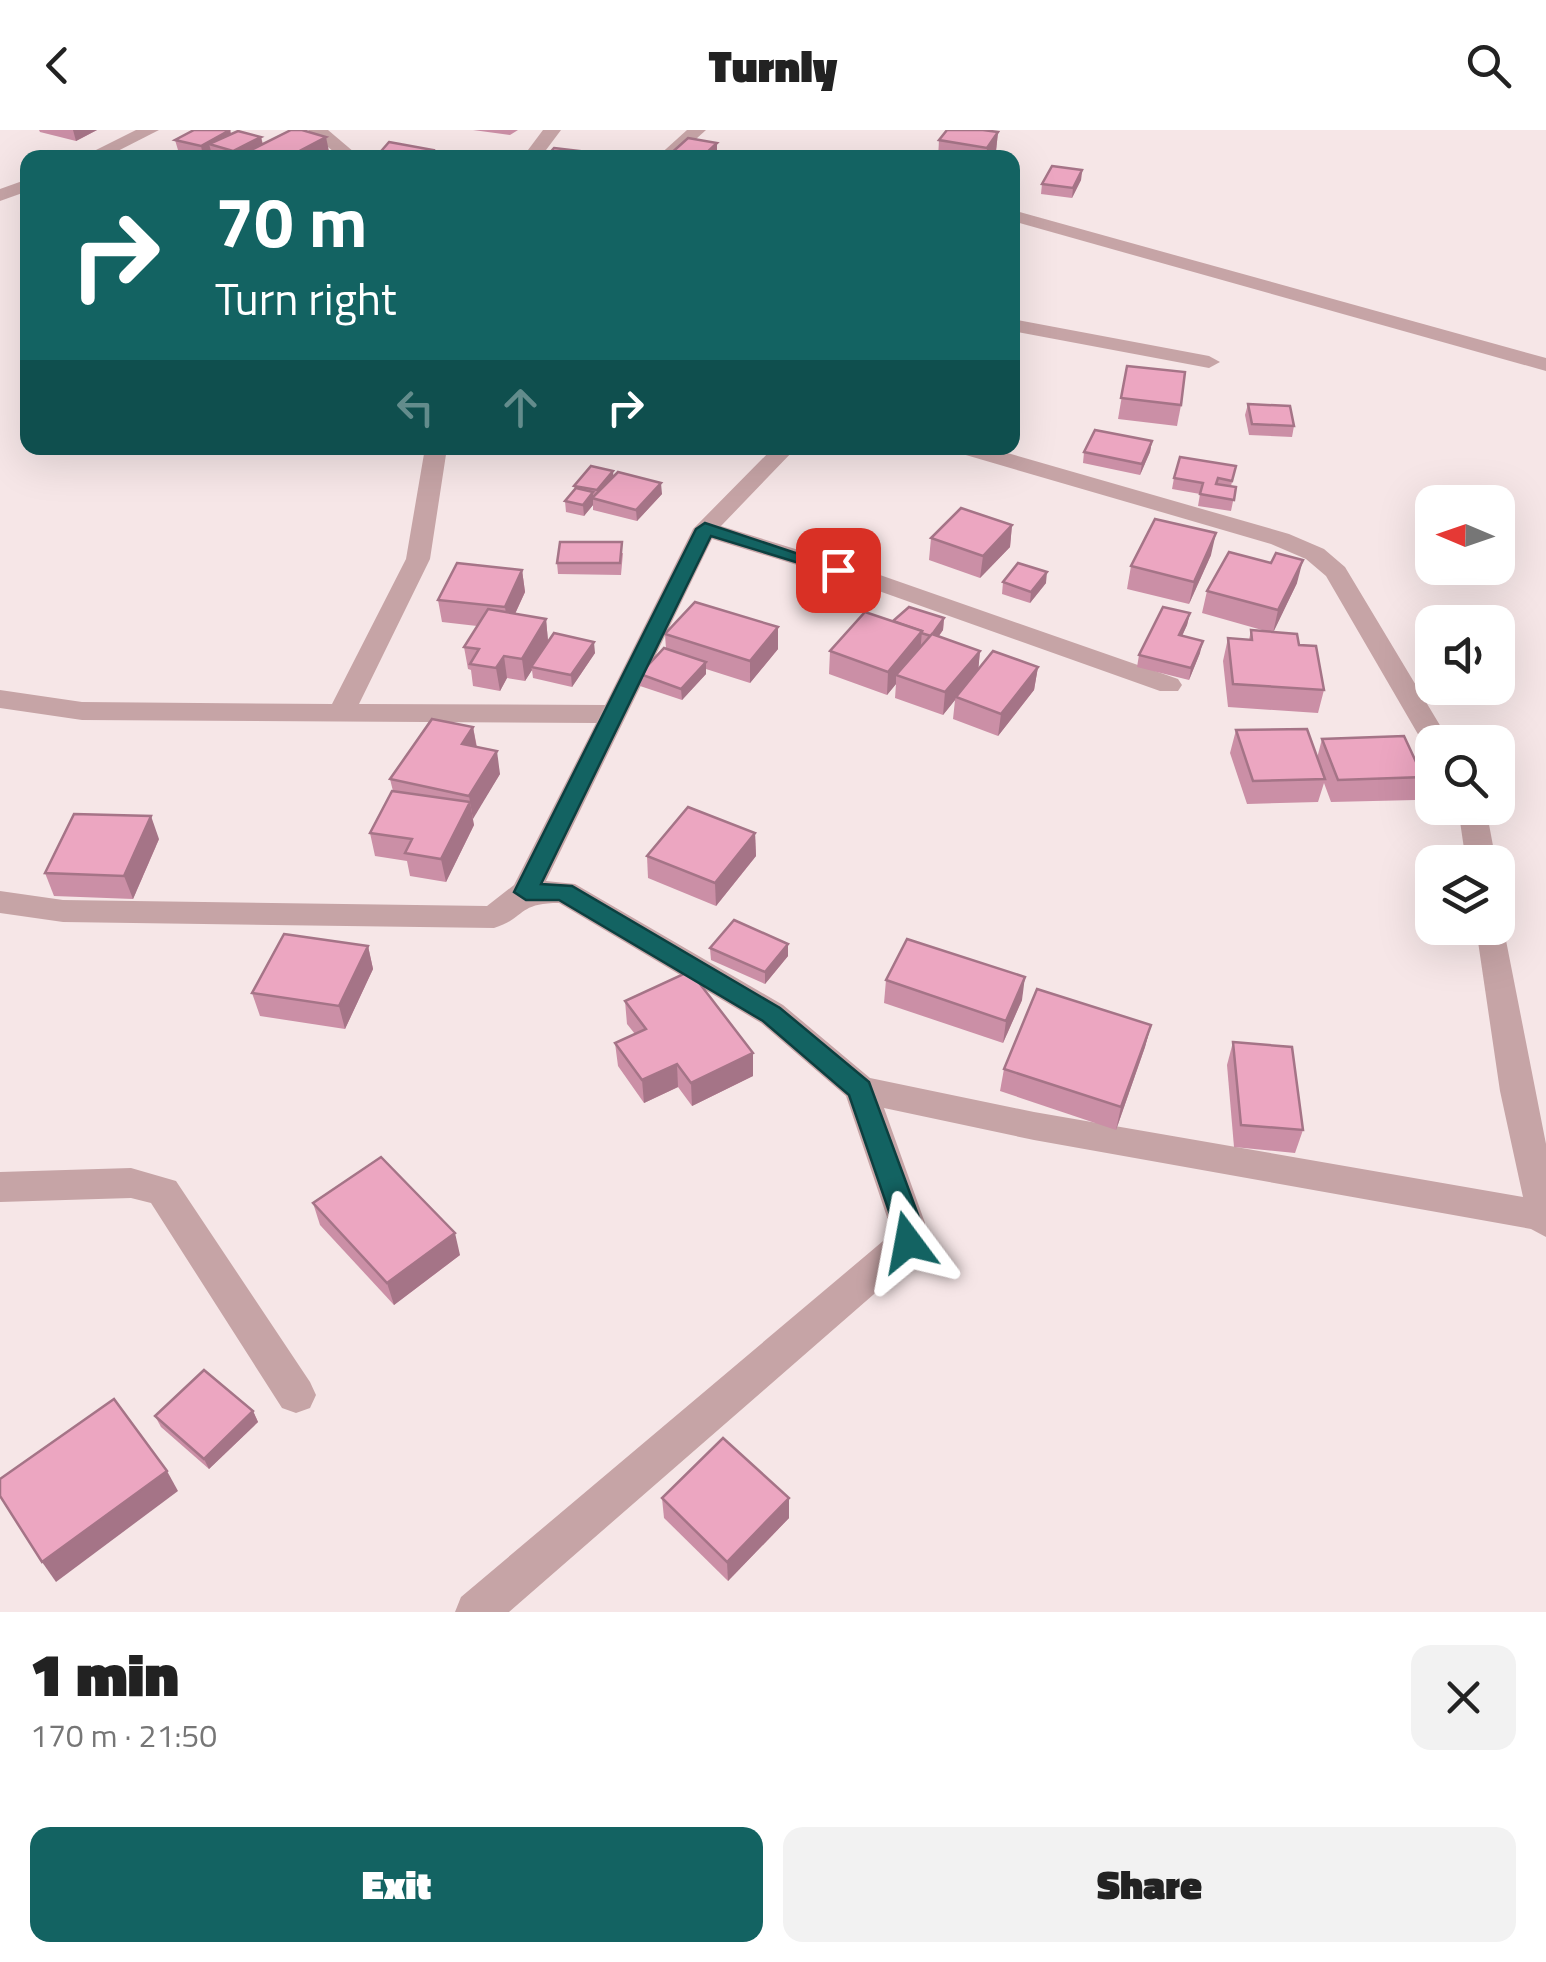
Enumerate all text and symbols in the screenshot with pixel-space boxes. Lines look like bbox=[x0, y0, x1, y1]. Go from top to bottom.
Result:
text: Turnly bbox=[709, 31, 837, 99]
icon: back bbox=[30, 38, 85, 93]
icon: search bbox=[1461, 38, 1516, 93]
text: 70 m bbox=[215, 168, 368, 274]
icon: right bbox=[50, 190, 180, 320]
text: Turn right bbox=[215, 264, 397, 332]
icon: left bbox=[388, 380, 443, 435]
icon: ahead bbox=[493, 380, 548, 435]
icon: right bbox=[598, 380, 653, 435]
north arrow bbox=[1415, 485, 1515, 585]
map controls bbox=[1415, 485, 1515, 945]
pin bbox=[796, 528, 881, 613]
icon: arrive bbox=[811, 543, 866, 598]
button: sound bbox=[1415, 605, 1515, 705]
button: search bbox=[1415, 725, 1515, 825]
button: layers bbox=[1415, 845, 1515, 945]
position arrow bbox=[856, 1190, 960, 1294]
text: 1 min bbox=[30, 1628, 179, 1719]
button: close bbox=[1411, 1645, 1516, 1750]
text: 170 m · 21:50 bbox=[30, 1711, 217, 1759]
button: Exit bbox=[30, 1827, 763, 1942]
button: Share bbox=[783, 1827, 1516, 1942]

